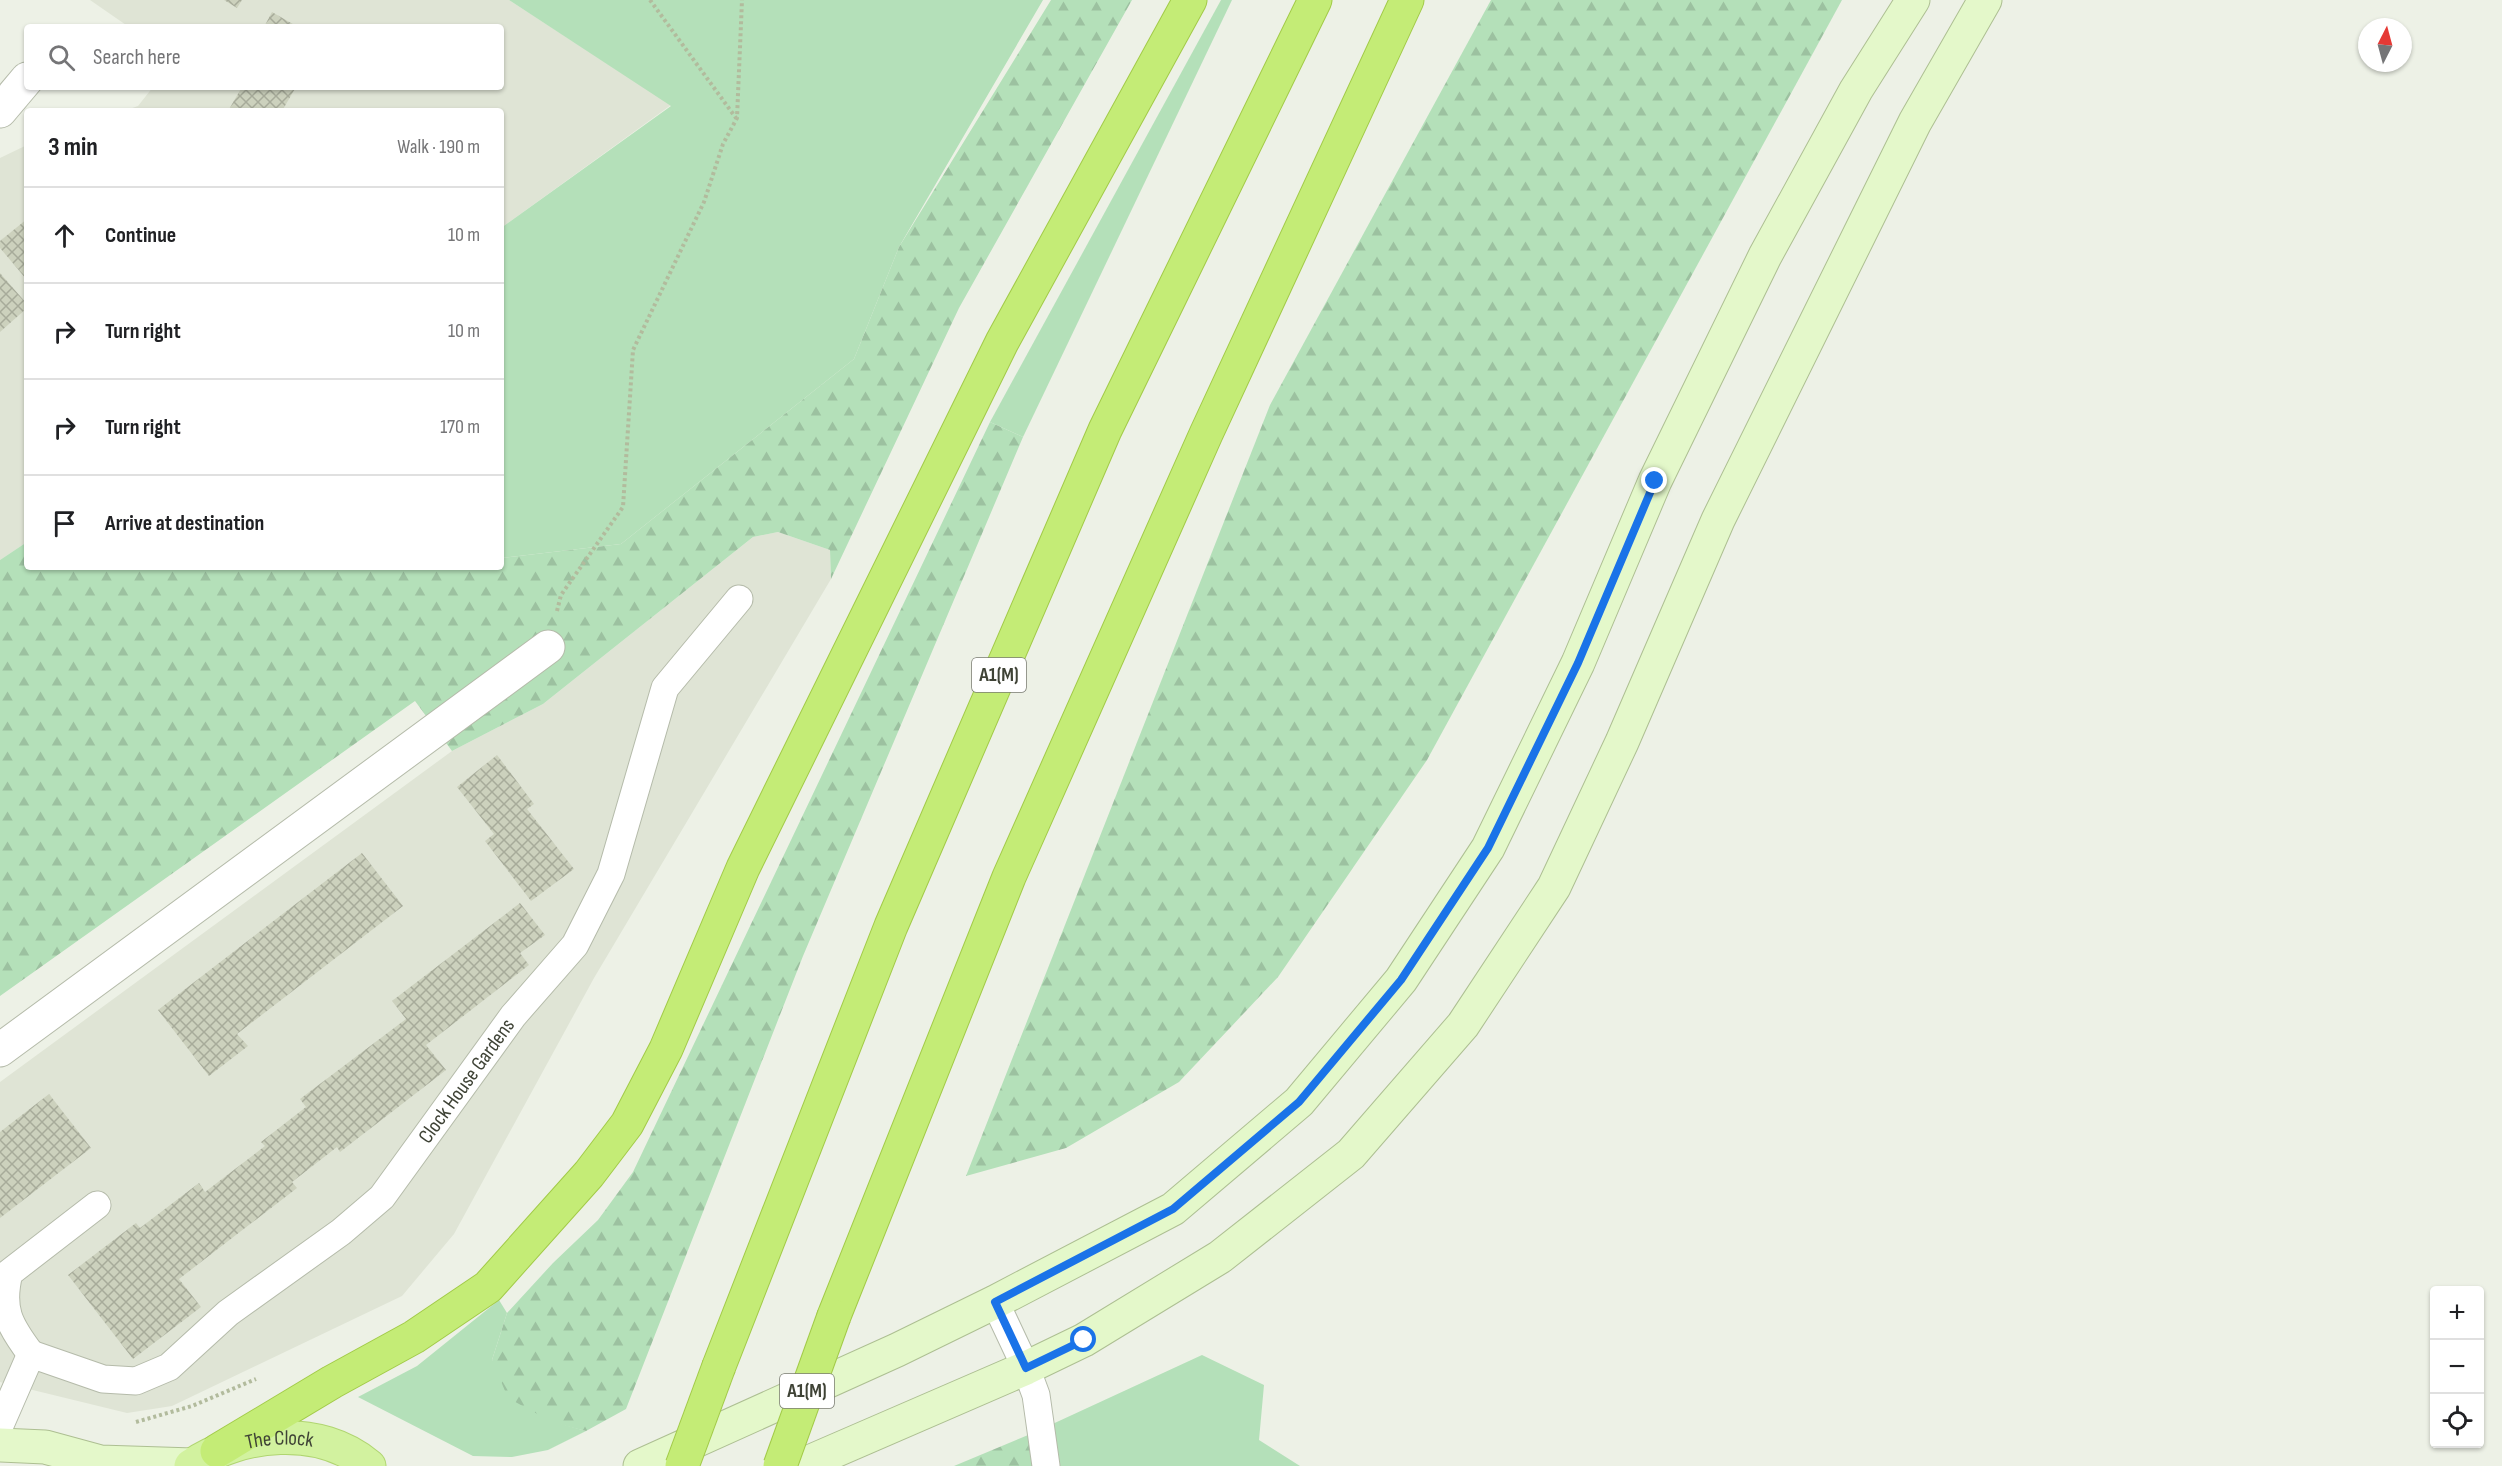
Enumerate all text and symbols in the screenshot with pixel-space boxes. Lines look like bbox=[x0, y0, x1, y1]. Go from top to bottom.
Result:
north arrow bbox=[2358, 18, 2412, 72]
search box bbox=[24, 24, 504, 90]
icon: search bbox=[45, 41, 78, 74]
text: Search here bbox=[93, 44, 180, 71]
text: 3 min bbox=[48, 132, 98, 163]
text: Walk · 190 m bbox=[397, 135, 480, 159]
icon: ahead bbox=[48, 219, 81, 252]
text: Continue bbox=[105, 222, 176, 249]
text: 10 m bbox=[448, 223, 480, 247]
icon: right bbox=[48, 315, 81, 348]
text: Turn right bbox=[105, 318, 181, 345]
text: 10 m bbox=[448, 319, 480, 343]
icon: right bbox=[48, 411, 81, 444]
text: Turn right bbox=[105, 414, 181, 441]
text: 170 m bbox=[440, 415, 480, 439]
route end bbox=[1641, 467, 1667, 493]
icon: arrive bbox=[48, 507, 81, 540]
text: Arrive at destination bbox=[105, 510, 264, 537]
road number: A1(M) bbox=[972, 658, 1026, 692]
street label: Clock House Gardens bbox=[413, 1013, 520, 1148]
map controls bbox=[2430, 1286, 2484, 1448]
button: + bbox=[2430, 1286, 2484, 1340]
route start bbox=[1070, 1326, 1096, 1352]
button: − bbox=[2430, 1340, 2484, 1394]
road number: A1(M) bbox=[780, 1374, 834, 1408]
button: locate bbox=[2430, 1394, 2484, 1448]
street label: The Clock bbox=[243, 1425, 315, 1454]

